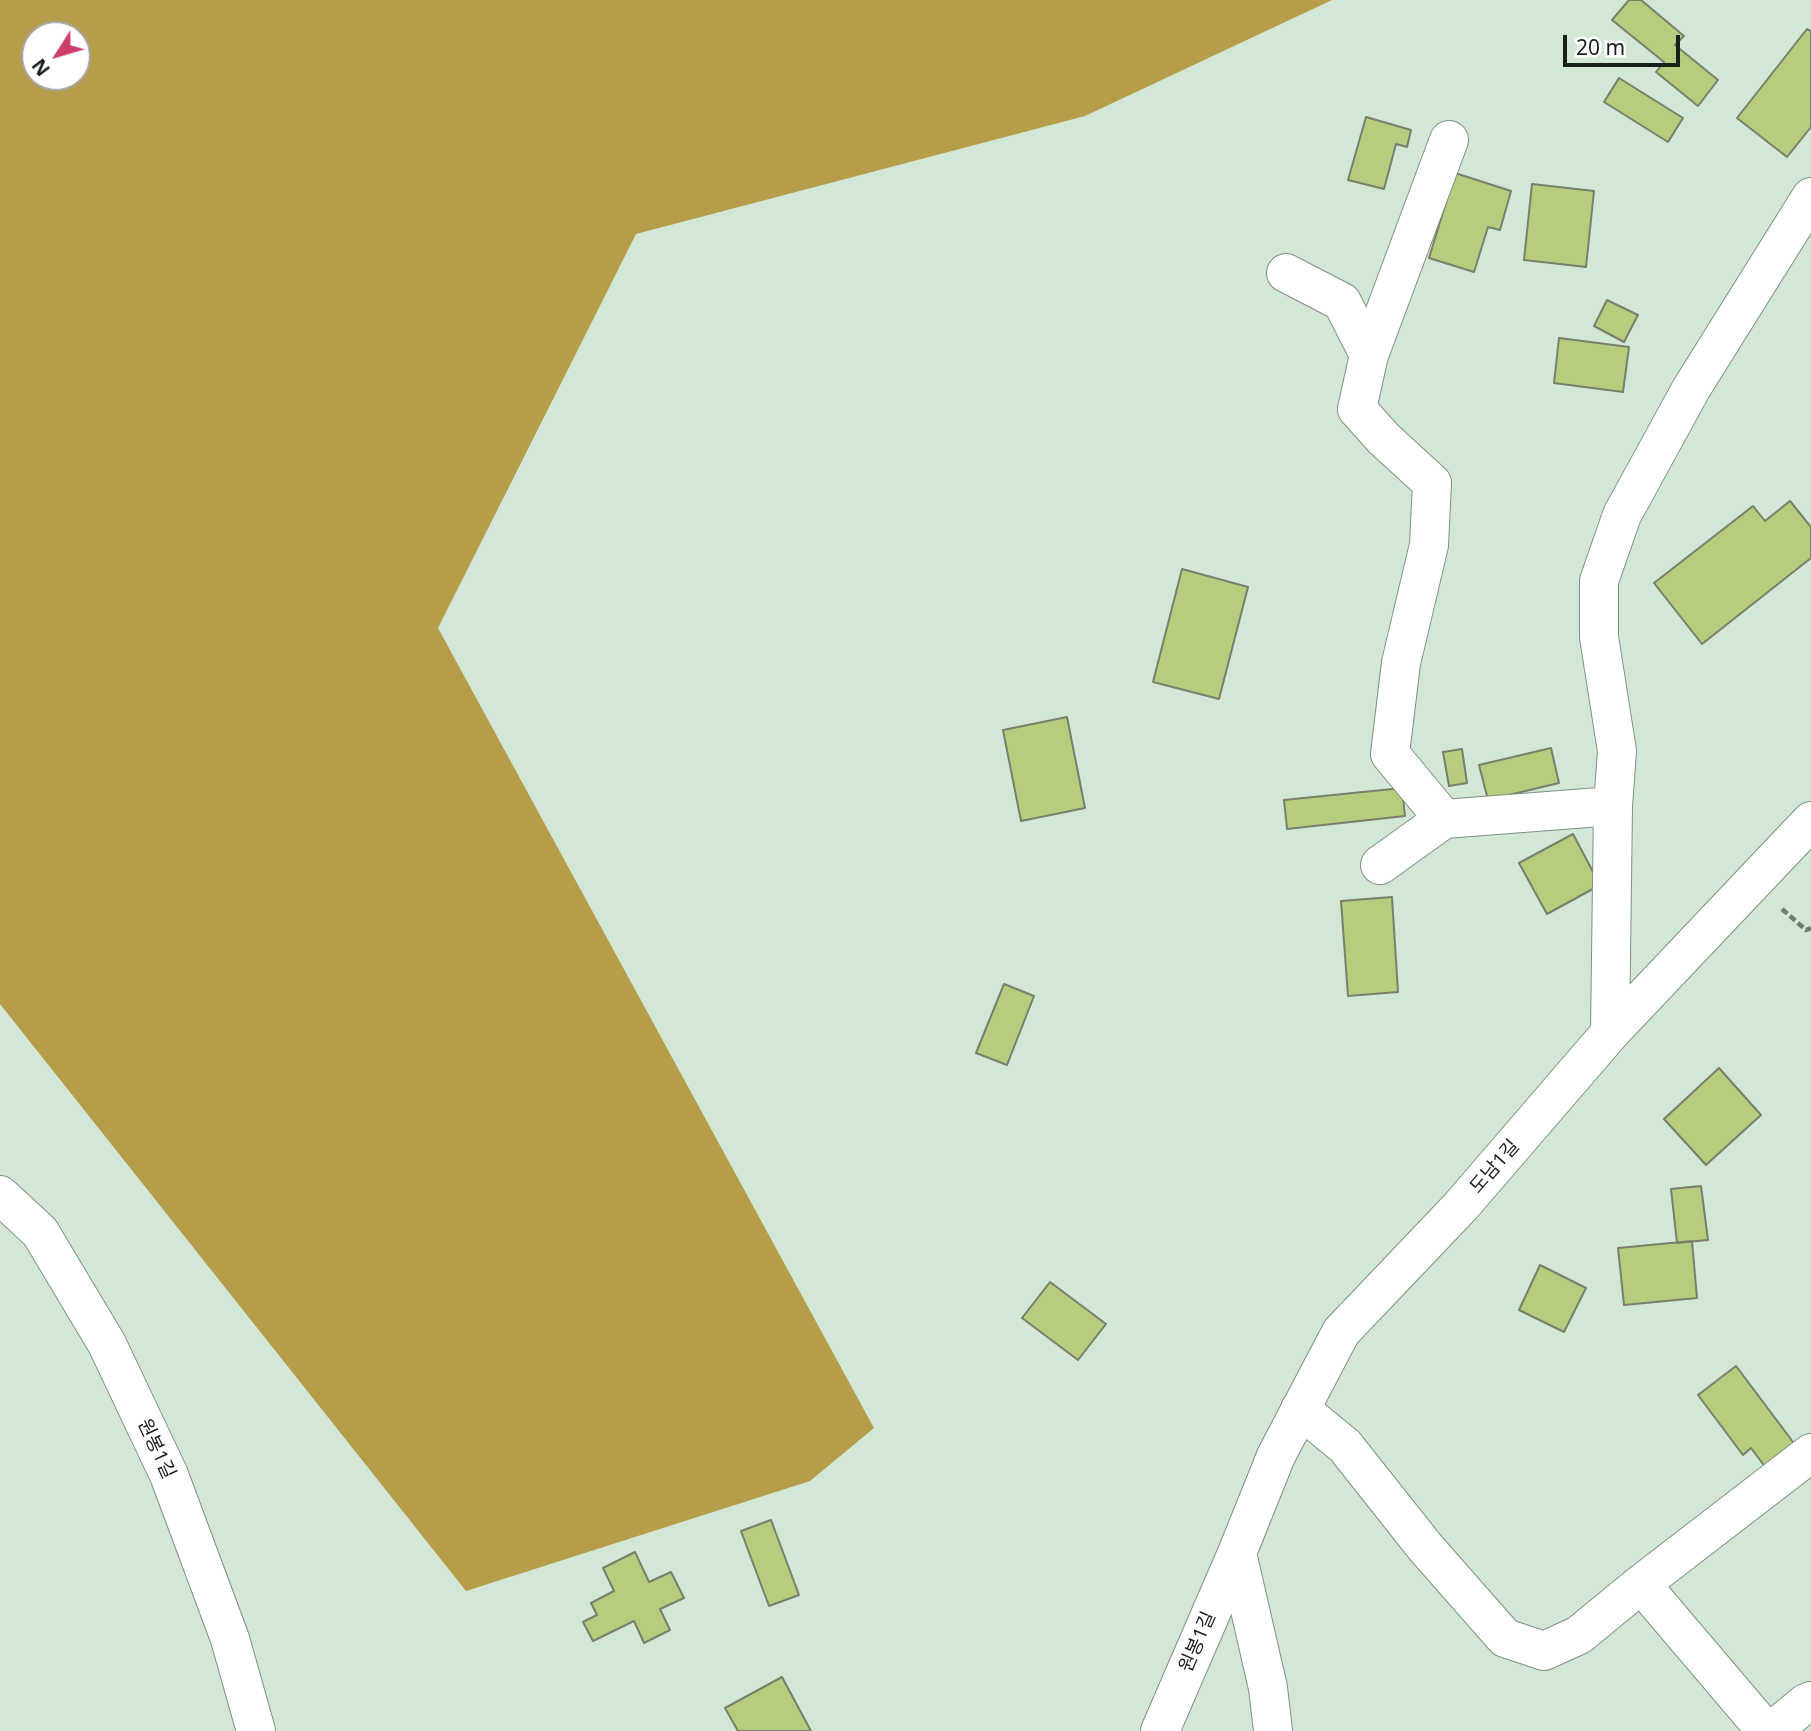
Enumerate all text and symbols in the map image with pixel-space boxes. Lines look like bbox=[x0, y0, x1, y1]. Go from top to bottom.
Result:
north arrow bbox=[21, 21, 91, 91]
scale bar bbox=[1566, 21, 1683, 65]
text: 20 m bbox=[1576, 33, 1625, 61]
text: N bbox=[26, 53, 56, 81]
street label: 도남1길 bbox=[1466, 1136, 1524, 1198]
street label: 원봉1길 bbox=[132, 1415, 180, 1483]
street label: 원봉1길 bbox=[1175, 1608, 1221, 1676]

